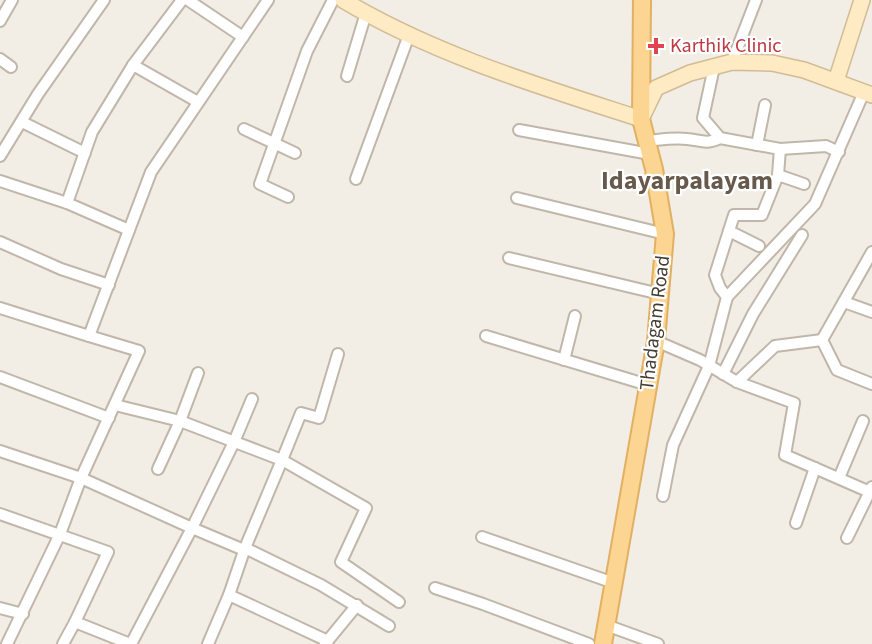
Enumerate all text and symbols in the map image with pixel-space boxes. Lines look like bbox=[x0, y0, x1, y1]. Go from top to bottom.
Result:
place label: Karthik Clinic bbox=[670, 32, 781, 60]
marker: Karthik Clinic bbox=[647, 37, 665, 55]
district label: Idayarpalayam bbox=[601, 162, 773, 199]
street label: Thadagam Road bbox=[633, 254, 677, 392]

